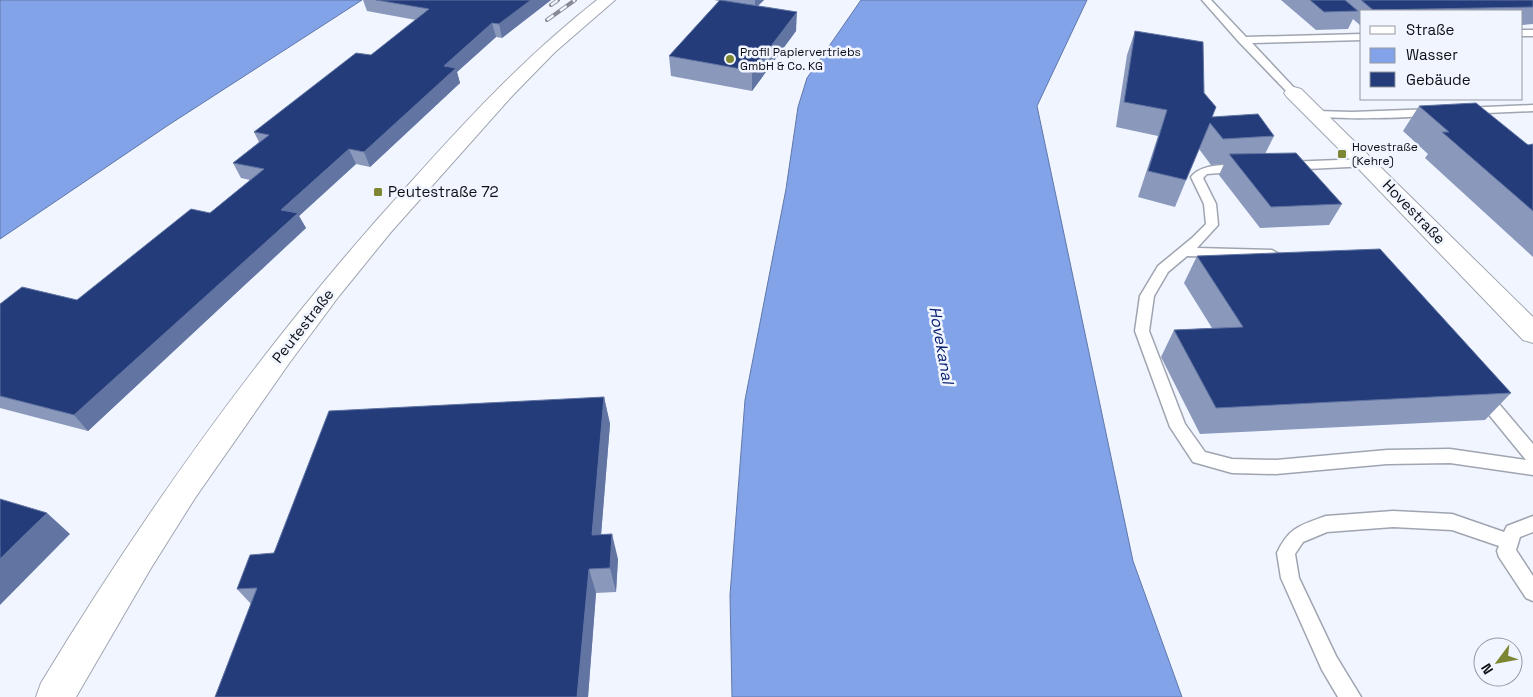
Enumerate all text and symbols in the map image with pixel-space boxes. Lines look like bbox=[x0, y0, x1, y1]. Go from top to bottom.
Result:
legend bbox=[1360, 10, 1523, 100]
text: Straße bbox=[1406, 20, 1455, 39]
place label: Profil Papiervertriebs GmbH & Co. KG bbox=[740, 44, 861, 74]
text: Wasser bbox=[1406, 45, 1458, 64]
marker: Profil Papiervertriebs GmbH & Co. KG bbox=[724, 53, 736, 65]
text: Gebäude bbox=[1406, 70, 1471, 89]
place label: Hovestraße (Kehre) bbox=[1352, 139, 1418, 169]
marker: Hovestraße (Kehre) bbox=[1336, 148, 1348, 160]
street label: Hovestraße bbox=[1379, 175, 1450, 248]
place label: Peutestraße 72 bbox=[388, 182, 499, 201]
marker: Peutestraße 72 bbox=[372, 186, 384, 198]
street label: Peutestraße bbox=[268, 285, 338, 367]
water label: Hovekanal bbox=[924, 305, 959, 388]
north arrow bbox=[1473, 637, 1523, 687]
text: N bbox=[1477, 660, 1497, 678]

